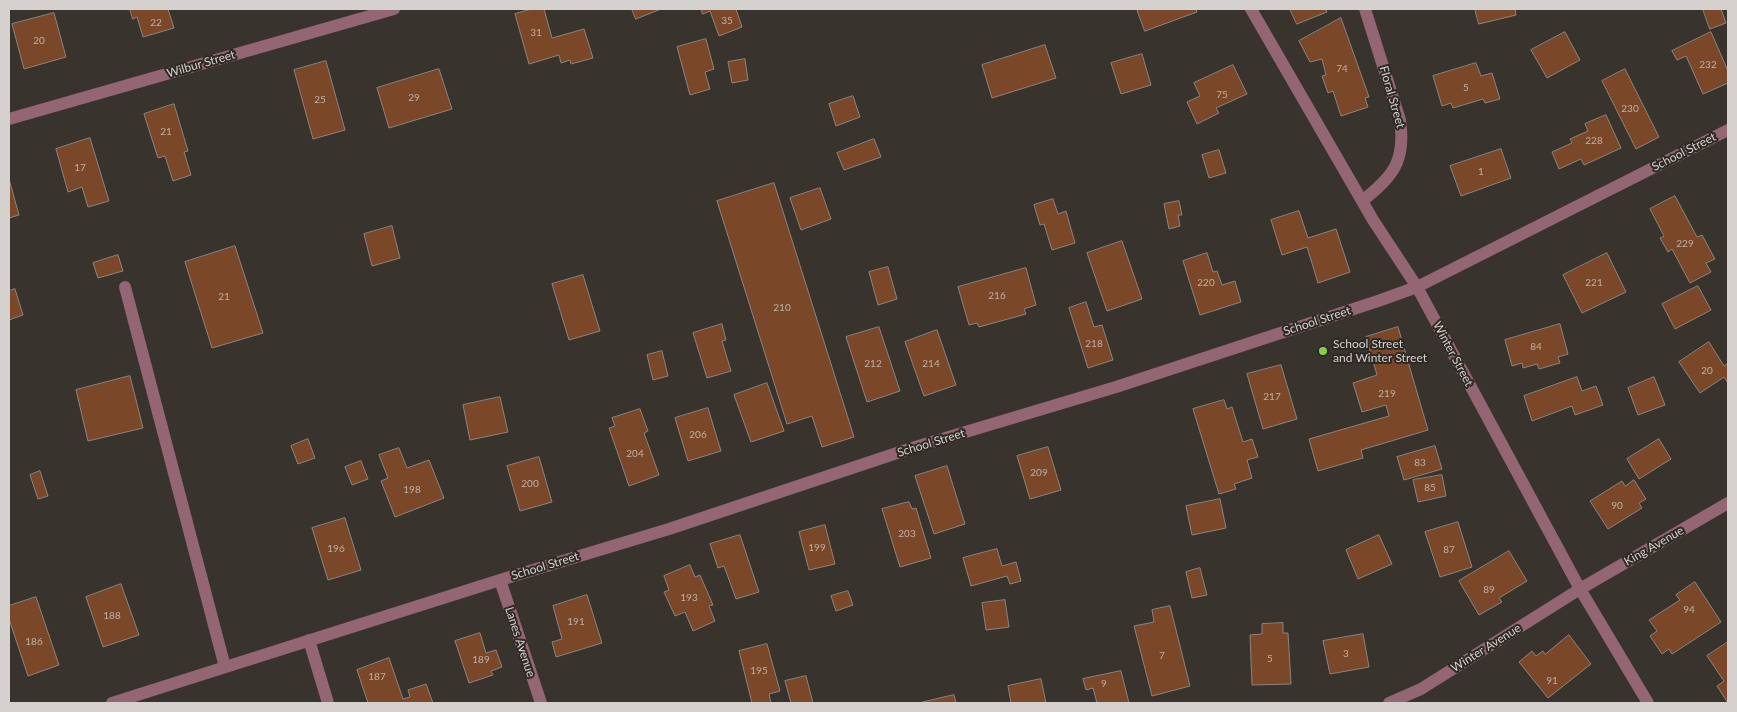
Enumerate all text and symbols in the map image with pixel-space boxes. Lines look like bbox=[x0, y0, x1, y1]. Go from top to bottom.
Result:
house number: 35 bbox=[721, 15, 733, 27]
house number: 22 bbox=[150, 17, 162, 29]
house number: 31 bbox=[530, 27, 542, 39]
house number: 20 bbox=[33, 35, 45, 47]
street label: Wilbur Street bbox=[165, 47, 237, 81]
house number: 232 bbox=[1699, 59, 1717, 71]
house number: 74 bbox=[1336, 63, 1348, 75]
street label: Floral Street bbox=[1376, 64, 1408, 130]
house number: 5 bbox=[1463, 82, 1469, 94]
house number: 75 bbox=[1216, 89, 1228, 101]
house number: 29 bbox=[408, 92, 420, 104]
house number: 25 bbox=[314, 94, 326, 106]
house number: 230 bbox=[1621, 103, 1639, 115]
house number: 21 bbox=[160, 126, 172, 138]
street label: School Street bbox=[1650, 130, 1718, 174]
house number: 228 bbox=[1585, 135, 1603, 147]
house number: 17 bbox=[74, 162, 86, 174]
house number: 1 bbox=[1478, 166, 1484, 178]
house number: 229 bbox=[1676, 238, 1694, 250]
house number: 220 bbox=[1197, 277, 1215, 289]
house number: 221 bbox=[1585, 277, 1603, 289]
house number: 216 bbox=[988, 290, 1006, 302]
house number: 21 bbox=[218, 291, 230, 303]
house number: 210 bbox=[773, 302, 791, 314]
street label: School Street bbox=[1281, 303, 1353, 339]
street label: Winter Street bbox=[1430, 319, 1476, 389]
place label: School Street and Winter Street bbox=[1333, 337, 1427, 365]
house number: 218 bbox=[1085, 338, 1103, 350]
house number: 84 bbox=[1530, 341, 1542, 353]
marker: School Street and Winter Street bbox=[1317, 345, 1329, 357]
house number: 212 bbox=[864, 358, 882, 370]
house number: 214 bbox=[922, 358, 940, 370]
house number: 20 bbox=[1701, 365, 1713, 377]
house number: 219 bbox=[1378, 388, 1396, 400]
house number: 217 bbox=[1263, 391, 1281, 403]
street label: School Street bbox=[895, 426, 967, 460]
house number: 206 bbox=[689, 429, 707, 441]
house number: 204 bbox=[626, 448, 644, 460]
house number: 83 bbox=[1414, 457, 1426, 469]
house number: 209 bbox=[1030, 467, 1048, 479]
house number: 200 bbox=[521, 478, 539, 490]
house number: 85 bbox=[1424, 482, 1436, 494]
house number: 198 bbox=[403, 484, 421, 496]
house number: 90 bbox=[1611, 500, 1623, 512]
street label: King Avenue bbox=[1622, 523, 1686, 569]
house number: 203 bbox=[898, 528, 916, 540]
house number: 199 bbox=[808, 542, 826, 554]
house number: 196 bbox=[327, 543, 345, 555]
house number: 87 bbox=[1443, 544, 1455, 556]
street label: School Street bbox=[509, 549, 581, 583]
house number: 89 bbox=[1483, 584, 1495, 596]
house number: 193 bbox=[680, 592, 698, 604]
house number: 94 bbox=[1683, 604, 1695, 616]
street label: Lanes Avenue bbox=[502, 605, 538, 679]
house number: 188 bbox=[103, 610, 121, 622]
house number: 191 bbox=[567, 616, 585, 628]
street label: Winter Avenue bbox=[1448, 621, 1524, 675]
house number: 186 bbox=[25, 636, 43, 648]
house number: 3 bbox=[1343, 648, 1349, 660]
house number: 7 bbox=[1159, 650, 1165, 662]
house number: 5 bbox=[1267, 653, 1273, 665]
house number: 189 bbox=[472, 654, 490, 666]
house number: 195 bbox=[750, 665, 768, 677]
house number: 187 bbox=[368, 671, 386, 683]
house number: 91 bbox=[1546, 675, 1558, 687]
house number: 9 bbox=[1101, 678, 1107, 690]

